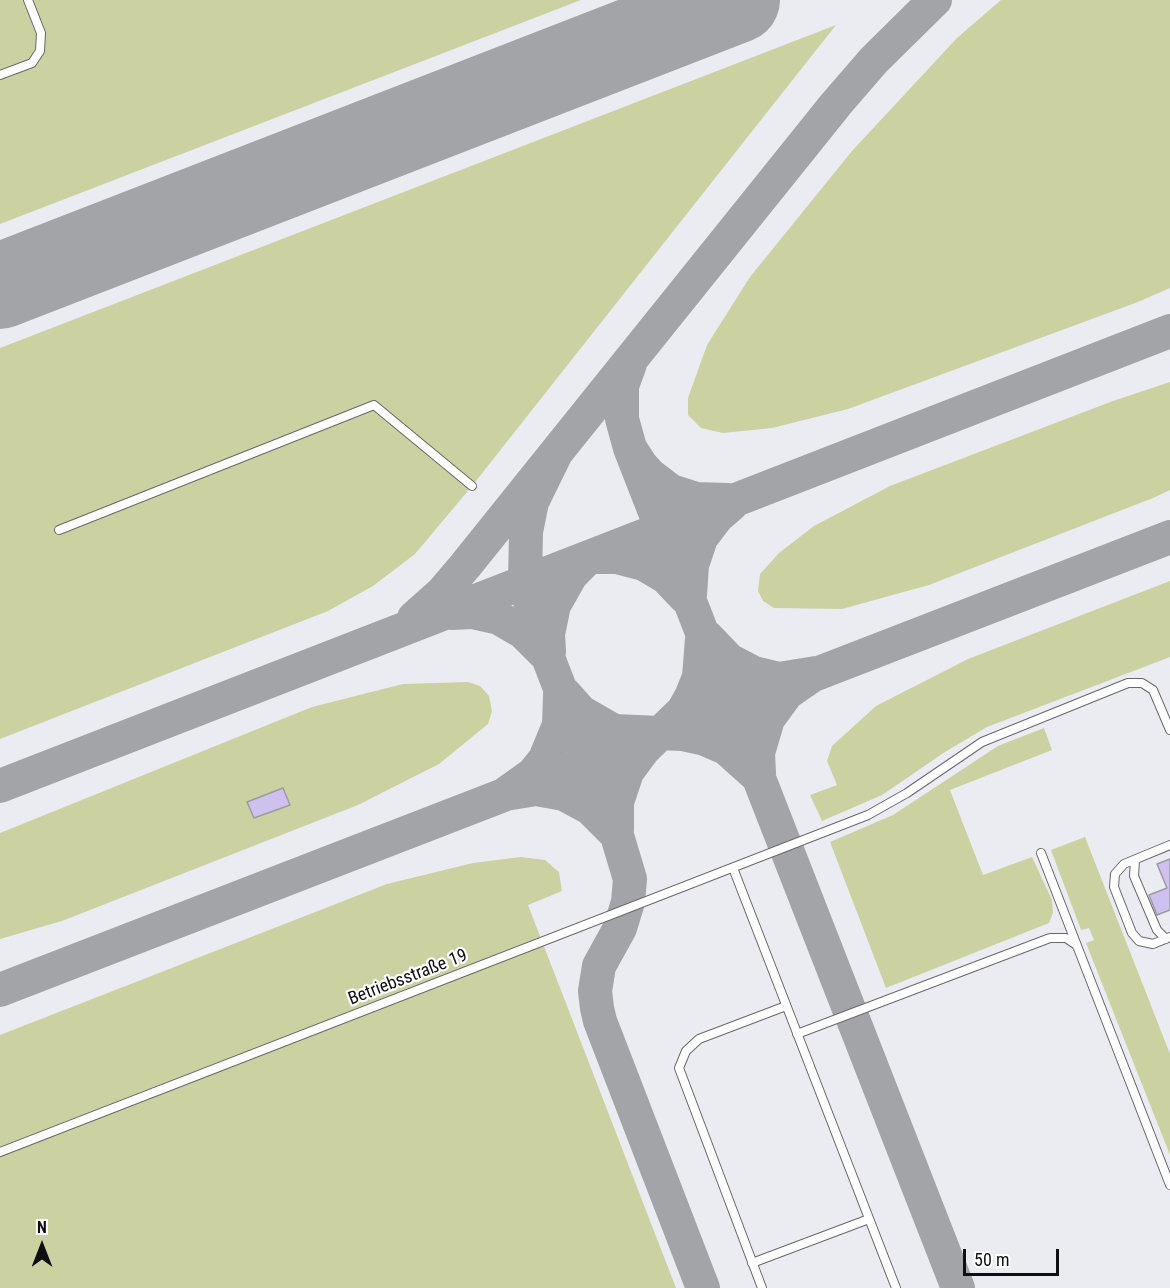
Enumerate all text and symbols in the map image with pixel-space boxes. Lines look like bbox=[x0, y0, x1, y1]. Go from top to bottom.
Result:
street label: Betriebsstraße 19 bbox=[345, 945, 471, 1011]
north arrow bbox=[12, 1216, 72, 1276]
text: N bbox=[37, 1218, 47, 1237]
scale bar bbox=[966, 1237, 1062, 1275]
text: 50 m bbox=[974, 1249, 1009, 1270]

